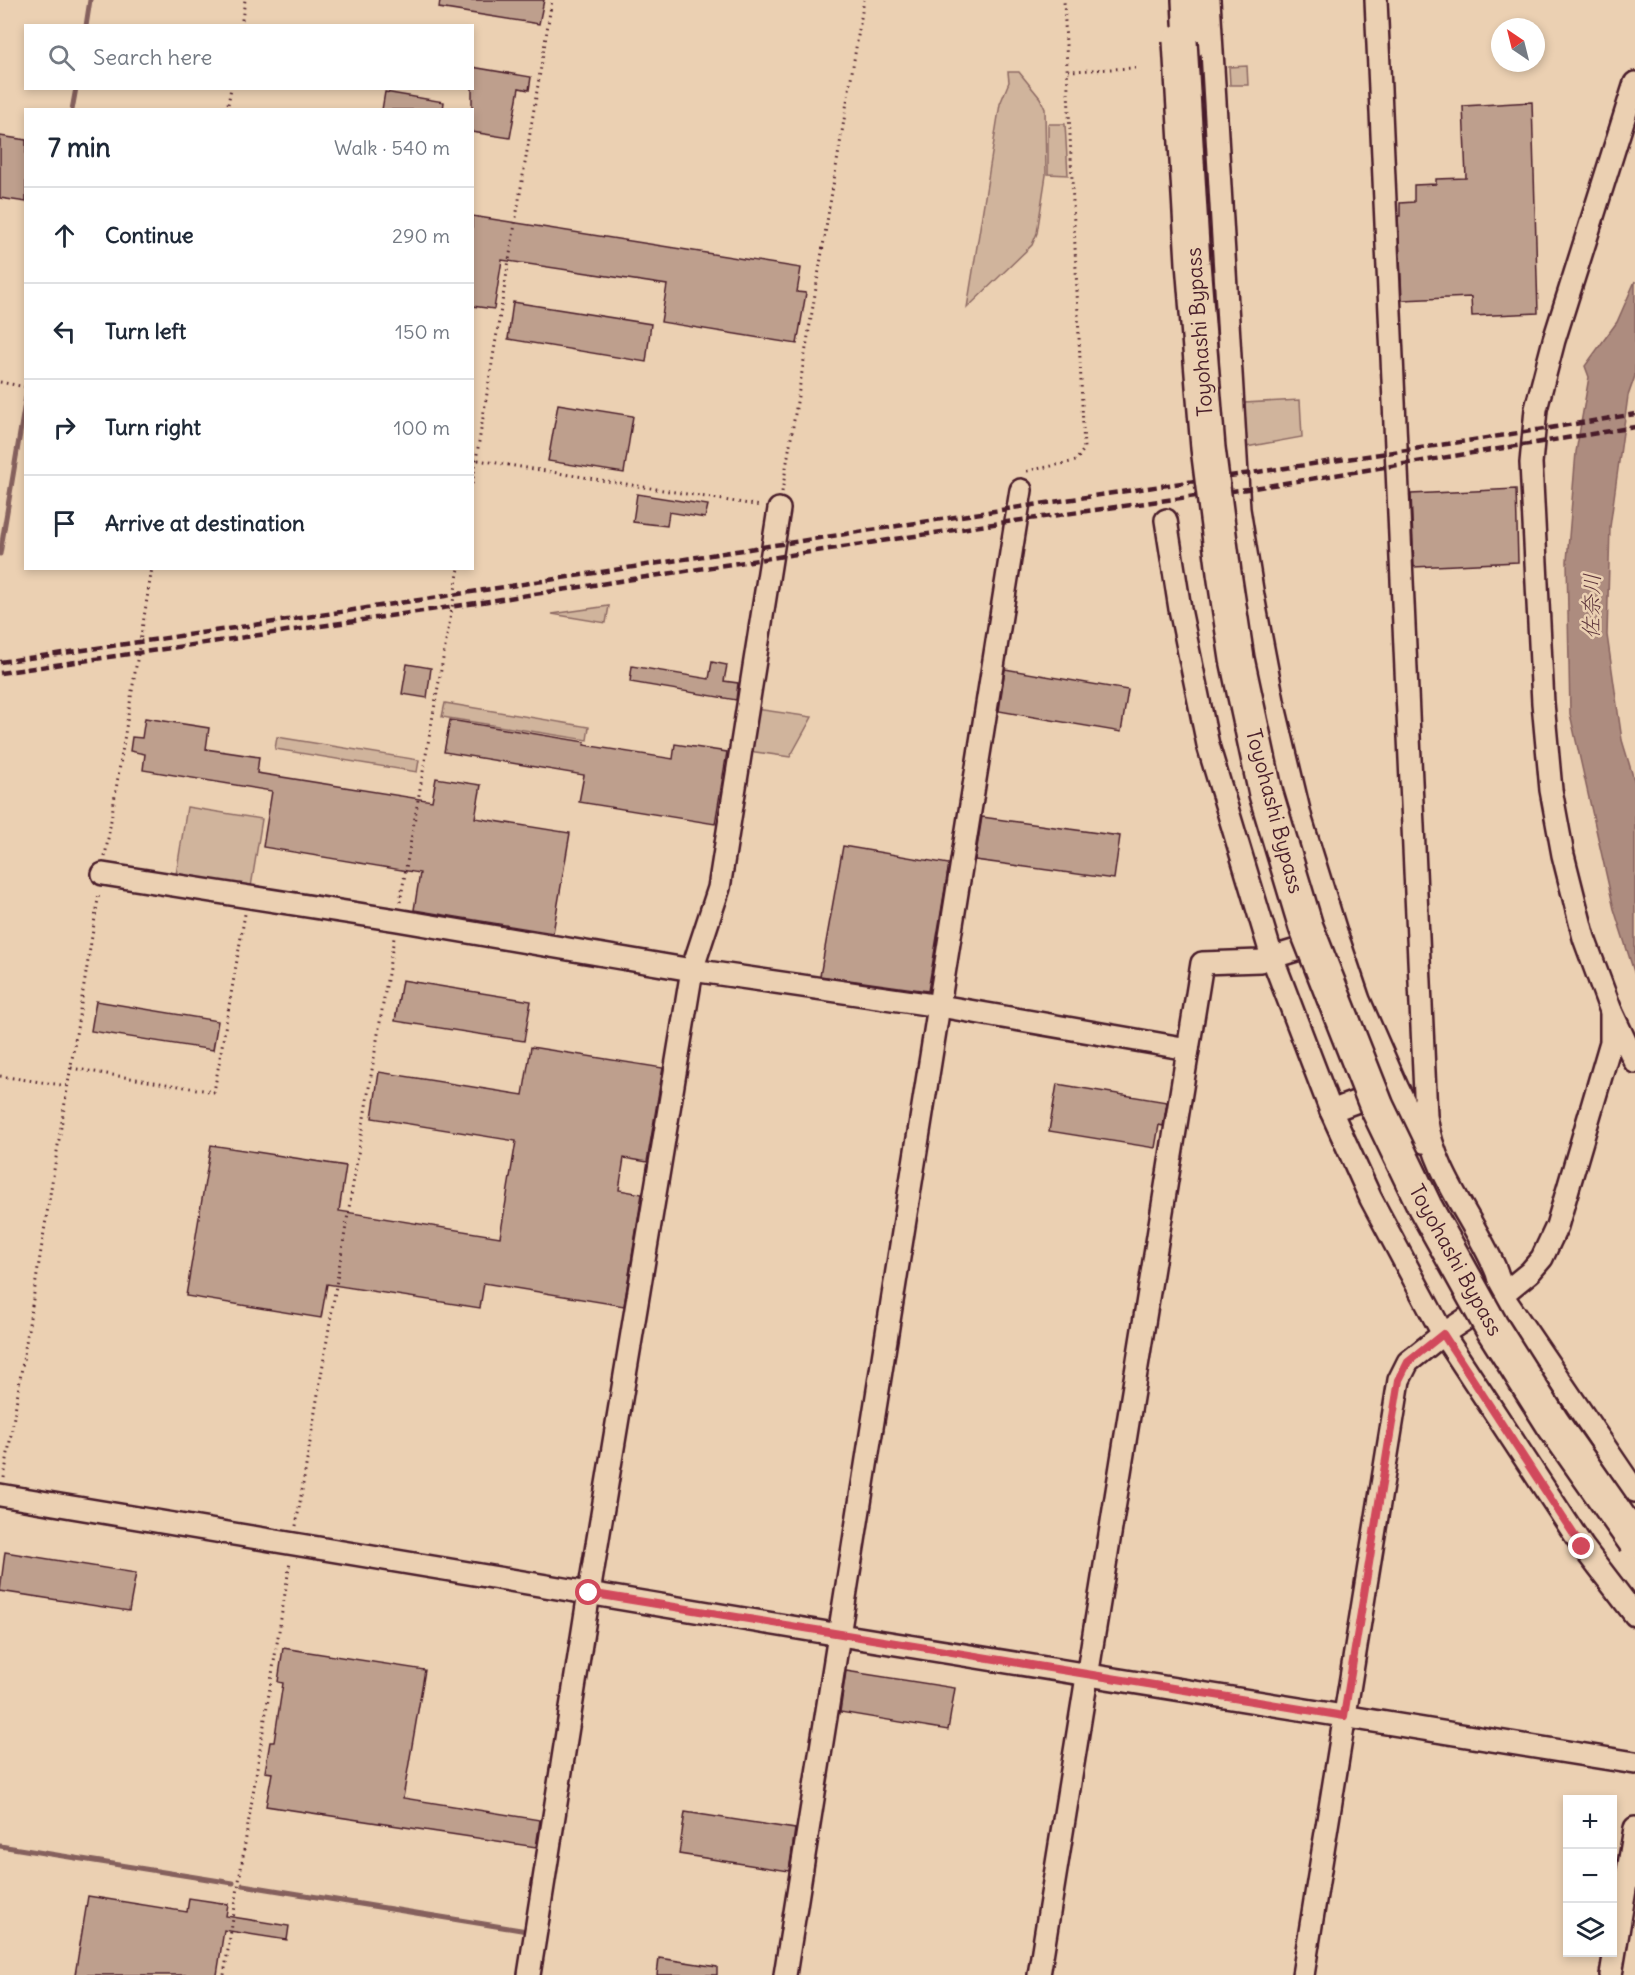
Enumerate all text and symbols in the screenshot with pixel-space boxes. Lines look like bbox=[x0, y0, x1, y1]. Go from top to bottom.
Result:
north arrow bbox=[1491, 18, 1545, 72]
search box bbox=[24, 24, 474, 90]
icon: search bbox=[45, 41, 78, 74]
text: Search here bbox=[93, 43, 212, 71]
text: 7 min bbox=[48, 131, 111, 164]
text: Walk · 540 m bbox=[334, 135, 450, 160]
icon: ahead bbox=[48, 219, 81, 252]
text: Continue bbox=[105, 221, 194, 249]
text: 290 m bbox=[392, 223, 450, 248]
street label: Toyohashi Bypass bbox=[1180, 247, 1218, 417]
icon: left bbox=[48, 315, 81, 348]
text: Turn left bbox=[105, 317, 186, 345]
text: 150 m bbox=[395, 319, 450, 344]
icon: right bbox=[48, 411, 81, 444]
text: Turn right bbox=[105, 413, 201, 441]
text: 100 m bbox=[393, 415, 450, 440]
icon: arrive bbox=[48, 507, 81, 540]
text: Arrive at destination bbox=[105, 509, 305, 537]
water label: 佐奈川 bbox=[1576, 573, 1606, 639]
street label: Toyohashi Bypass bbox=[1240, 726, 1310, 896]
street label: Toyohashi Bypass bbox=[1403, 1179, 1509, 1341]
route end bbox=[1568, 1533, 1594, 1559]
route start bbox=[575, 1579, 601, 1605]
map controls bbox=[1563, 1795, 1617, 1957]
button: + bbox=[1563, 1795, 1617, 1849]
button: − bbox=[1563, 1849, 1617, 1903]
button: layers bbox=[1563, 1903, 1617, 1957]

